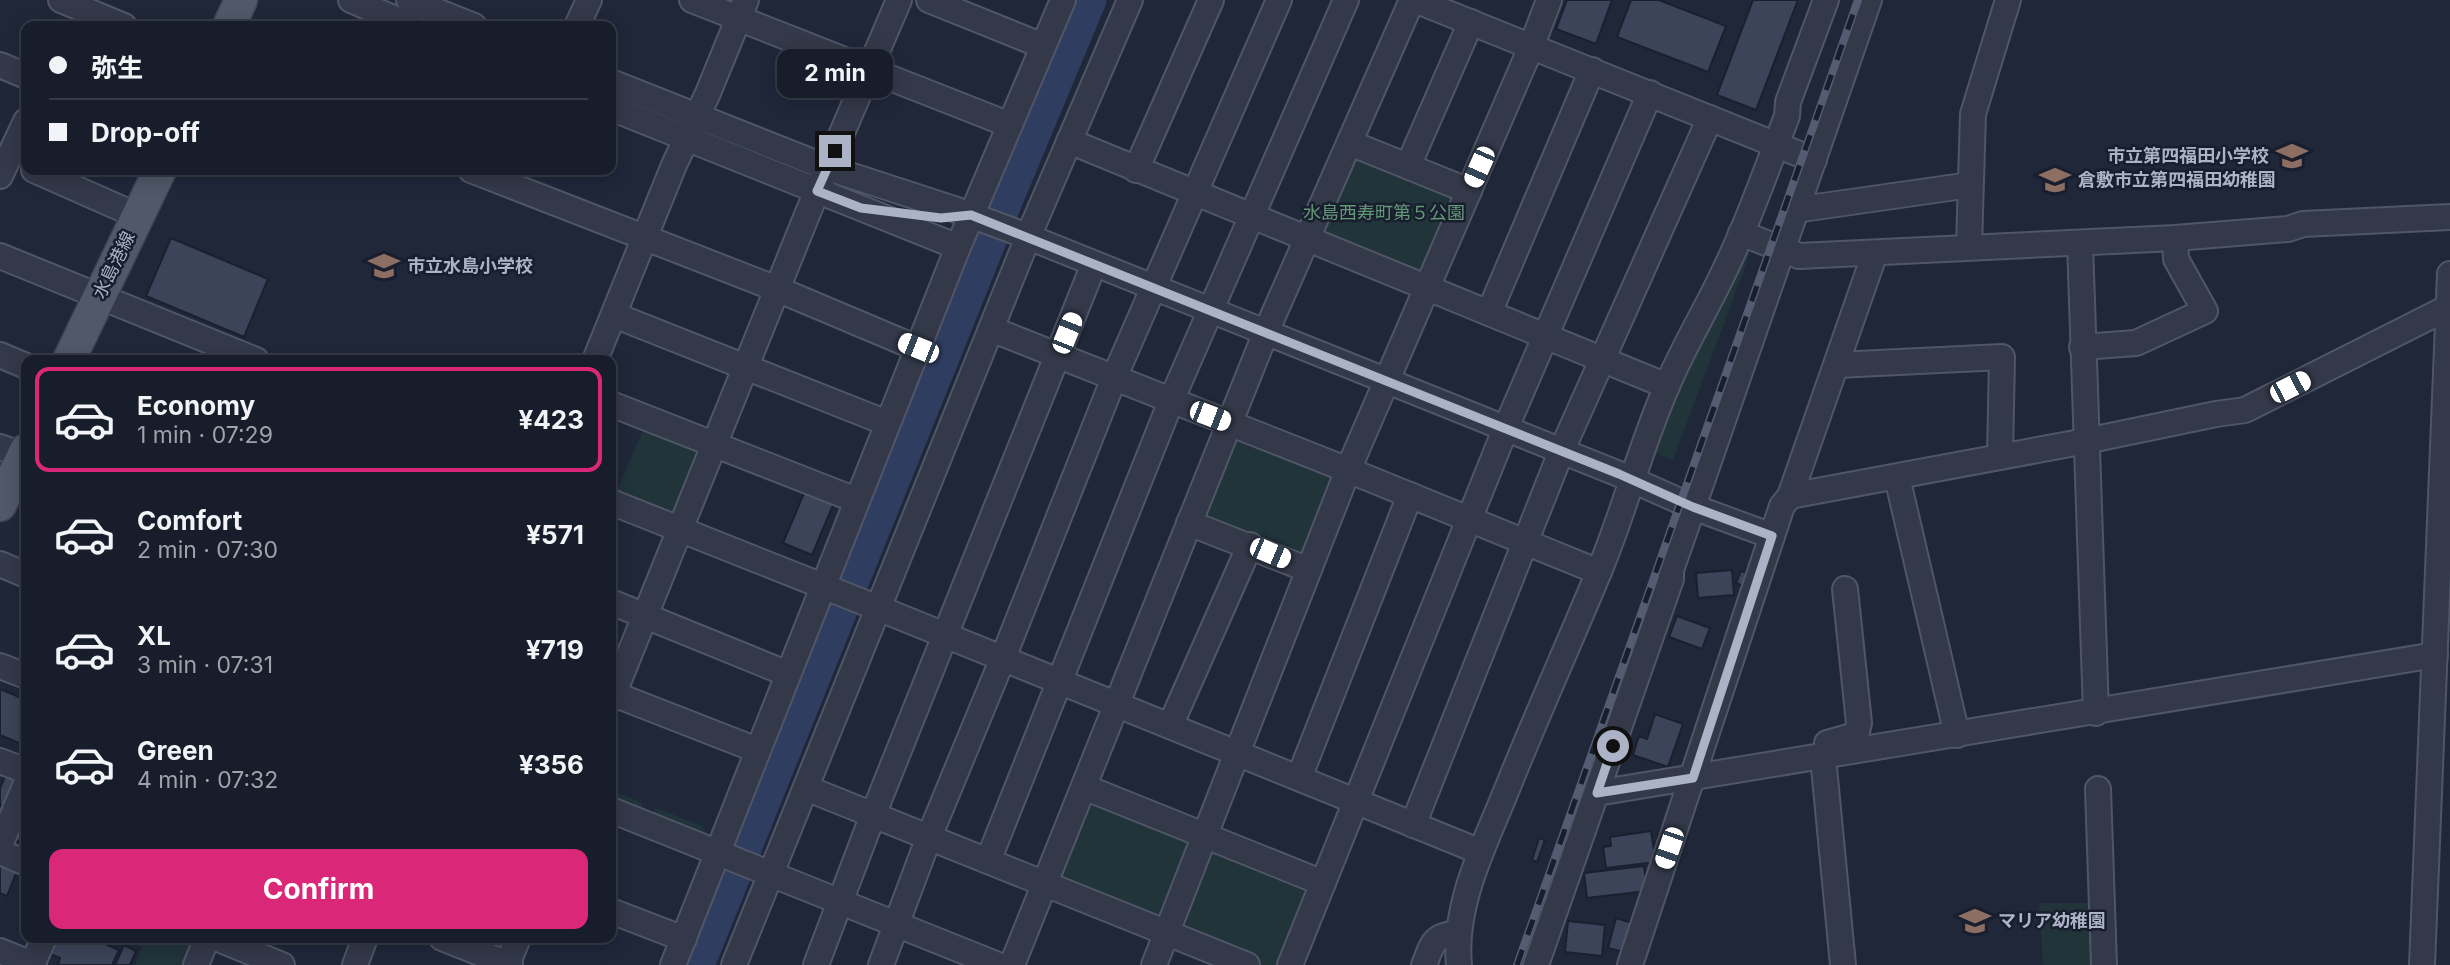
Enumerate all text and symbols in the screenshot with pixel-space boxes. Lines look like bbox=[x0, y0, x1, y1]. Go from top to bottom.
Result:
callout: 2 min bbox=[777, 50, 893, 99]
text: 弥生 bbox=[91, 52, 143, 83]
text: 2 min bbox=[804, 59, 866, 87]
text: Drop-off bbox=[91, 117, 200, 148]
route end bbox=[819, 135, 851, 167]
school or university icon: 市立第四福田小学校 bbox=[2275, 139, 2309, 173]
car bbox=[1461, 144, 1498, 190]
place label: 市立第四福田小学校 bbox=[2107, 145, 2269, 166]
school or university icon: 倉敷市立第四福田幼稚園 bbox=[2038, 163, 2072, 197]
place label: 倉敷市立第四福田幼稚園 bbox=[2078, 169, 2276, 190]
park label: 水島西寿町第５公園 bbox=[1303, 202, 1465, 223]
street label: 水島港線 bbox=[88, 228, 139, 302]
school or university icon: 市立水島小学校 bbox=[367, 249, 401, 283]
place label: 市立水島小学校 bbox=[407, 255, 533, 276]
car bbox=[1050, 310, 1085, 356]
car bbox=[895, 330, 942, 366]
car bbox=[2267, 368, 2314, 406]
icon: car bbox=[53, 388, 116, 451]
text: Economy bbox=[137, 390, 255, 421]
car bbox=[1187, 399, 1234, 433]
text: ¥423 bbox=[518, 404, 584, 435]
text: 1 min · 07:29 bbox=[137, 421, 273, 449]
icon: car bbox=[53, 503, 116, 566]
text: Comfort bbox=[137, 505, 242, 536]
text: ¥571 bbox=[526, 519, 584, 550]
car bbox=[1247, 535, 1294, 571]
text: 2 min · 07:30 bbox=[137, 536, 278, 564]
icon: car bbox=[53, 618, 116, 681]
text: XL bbox=[137, 620, 171, 651]
text: ¥719 bbox=[526, 634, 584, 665]
text: 3 min · 07:31 bbox=[137, 651, 273, 679]
route start bbox=[1597, 730, 1629, 762]
icon: car bbox=[53, 733, 116, 796]
text: Green bbox=[137, 735, 214, 766]
text: ¥356 bbox=[519, 749, 584, 780]
text: 4 min · 07:32 bbox=[137, 766, 278, 794]
car bbox=[1653, 825, 1686, 871]
button: Confirm bbox=[49, 849, 588, 929]
school or university icon: マリア幼稚園 bbox=[1958, 904, 1992, 938]
place label: マリア幼稚園 bbox=[1998, 910, 2106, 931]

